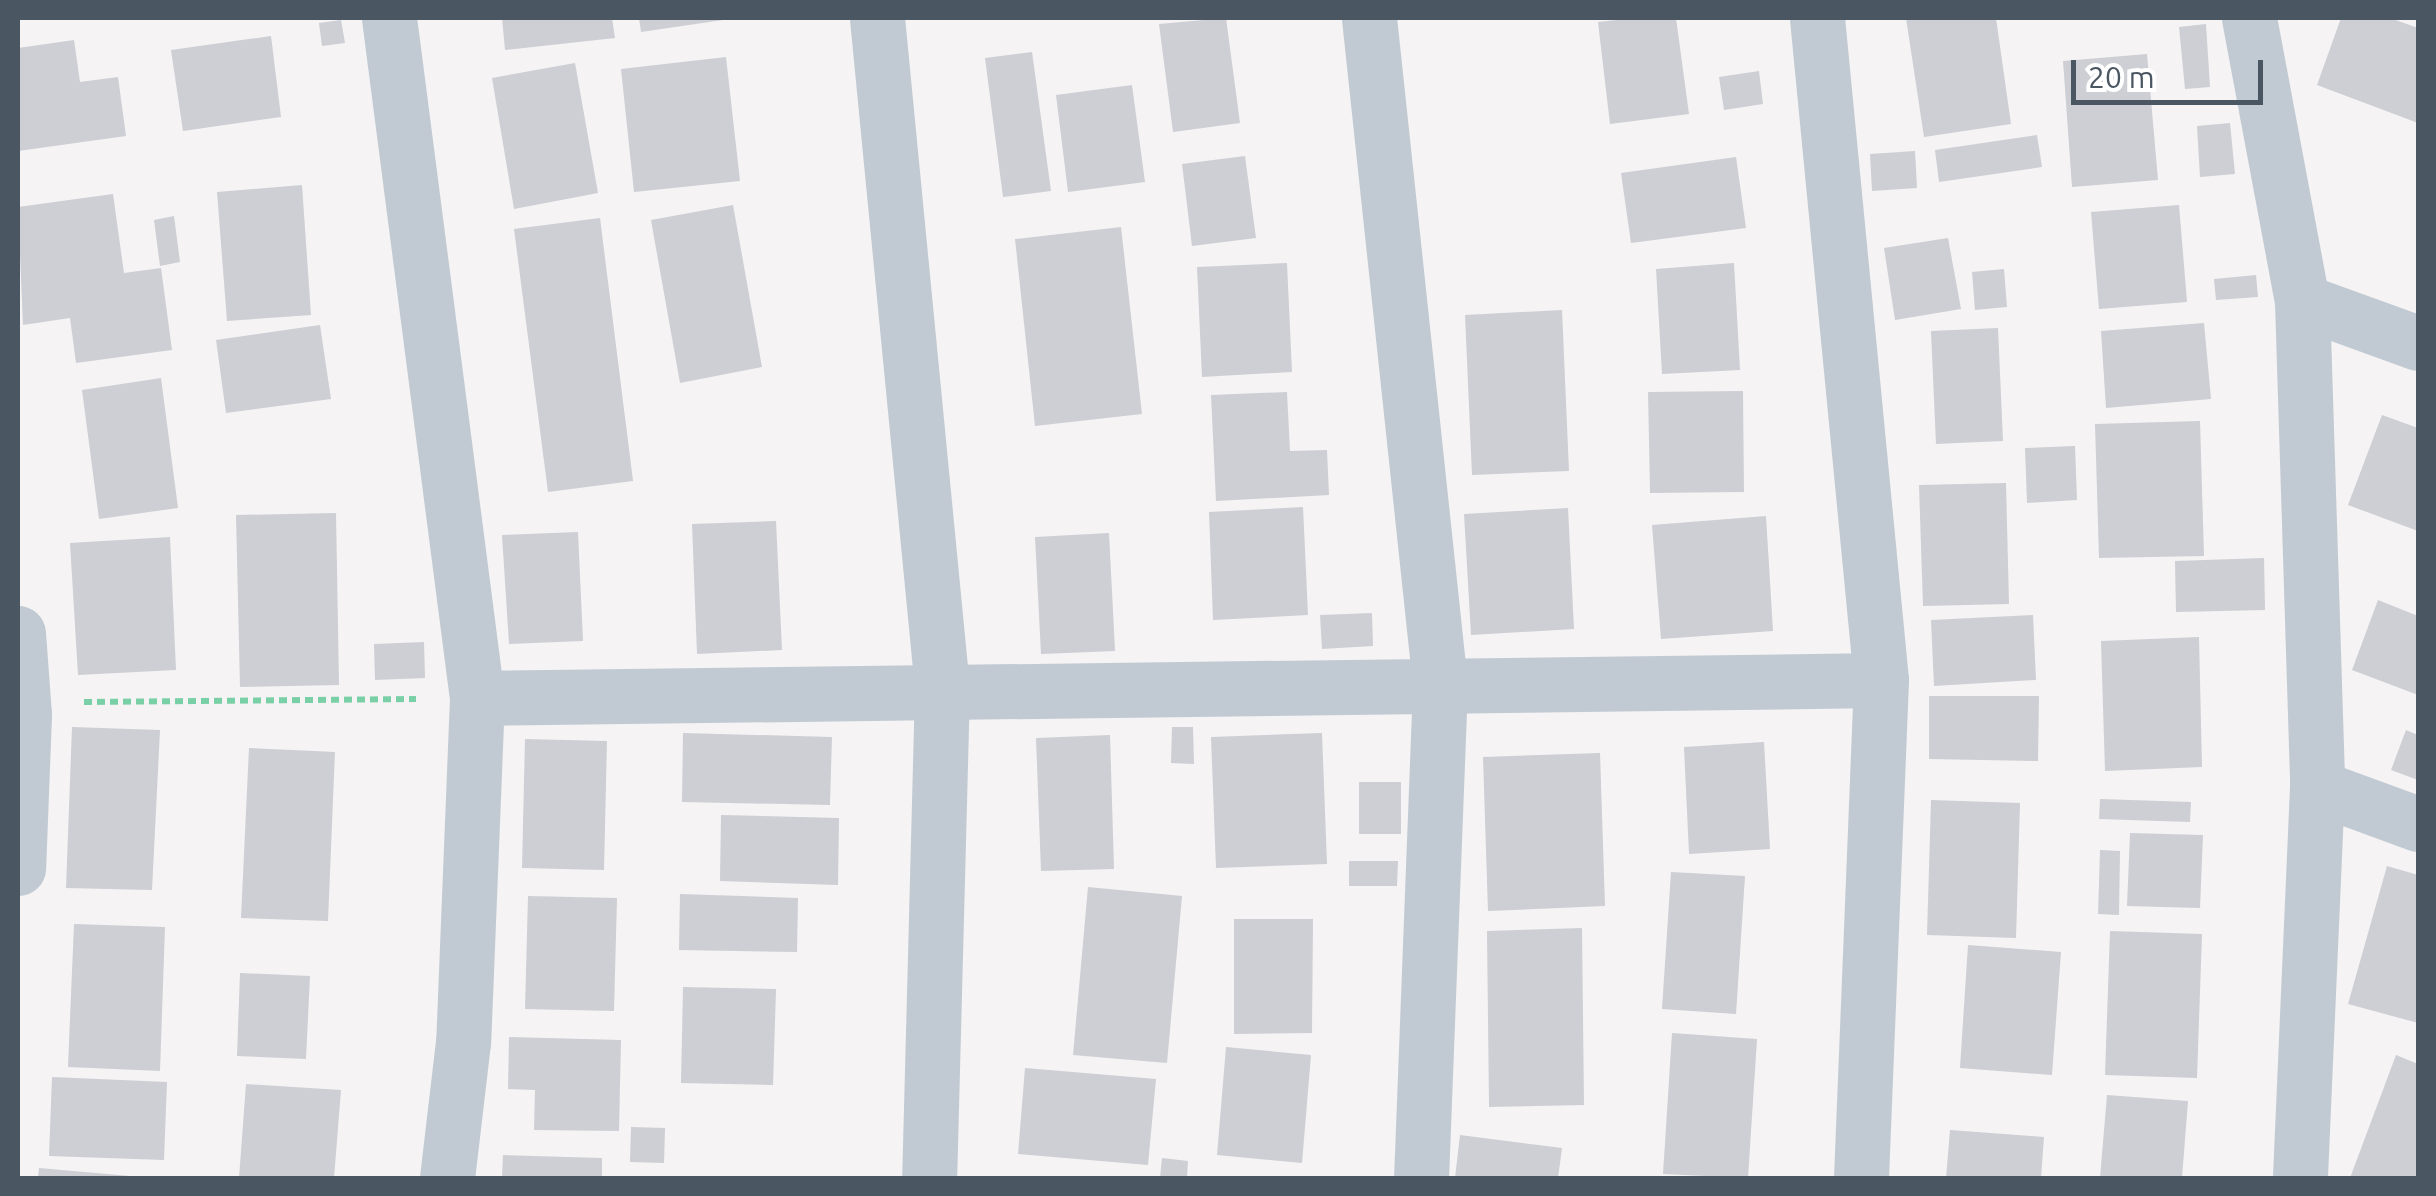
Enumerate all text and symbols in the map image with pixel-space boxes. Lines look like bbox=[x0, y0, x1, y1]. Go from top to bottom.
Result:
scale bar bbox=[2076, 40, 2268, 102]
text: 20 m bbox=[2088, 60, 2155, 94]

